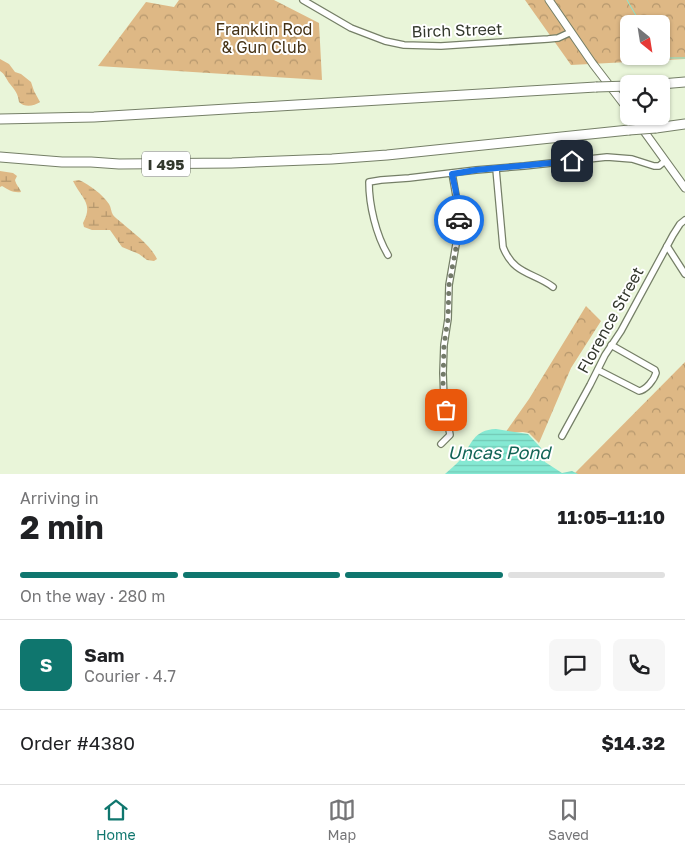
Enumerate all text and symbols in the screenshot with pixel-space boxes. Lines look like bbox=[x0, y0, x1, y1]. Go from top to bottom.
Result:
north arrow bbox=[620, 15, 670, 65]
map controls bbox=[620, 15, 670, 125]
street label: Birch Street bbox=[411, 18, 503, 42]
park label: Franklin Rod & Gun Club bbox=[216, 19, 312, 57]
button: locate bbox=[620, 75, 670, 125]
pin bbox=[551, 140, 593, 182]
icon: home bbox=[558, 147, 586, 175]
road number: I 495 bbox=[142, 152, 190, 176]
courier bbox=[434, 195, 484, 245]
icon: car bbox=[445, 206, 473, 234]
street label: Florence Street bbox=[572, 263, 648, 377]
pin bbox=[425, 389, 467, 431]
icon: bag bbox=[432, 396, 460, 424]
water label: Uncas Pond bbox=[448, 441, 552, 463]
text: Arriving in bbox=[20, 488, 99, 508]
text: 11:05–11:10 bbox=[558, 505, 665, 528]
text: 2 min bbox=[20, 508, 104, 546]
text: On the way · 280 m bbox=[20, 586, 165, 606]
button: chat bbox=[549, 639, 601, 691]
button: phone bbox=[613, 639, 665, 691]
text: Sam bbox=[84, 643, 124, 666]
text: S bbox=[40, 653, 52, 676]
text: Courier · 4.7 bbox=[84, 666, 176, 686]
text: Order #4380 bbox=[20, 731, 135, 754]
text: $14.32 bbox=[601, 731, 665, 754]
tab: Home bbox=[96, 796, 136, 843]
tab: Map bbox=[328, 796, 356, 843]
tab: Saved bbox=[548, 796, 589, 843]

